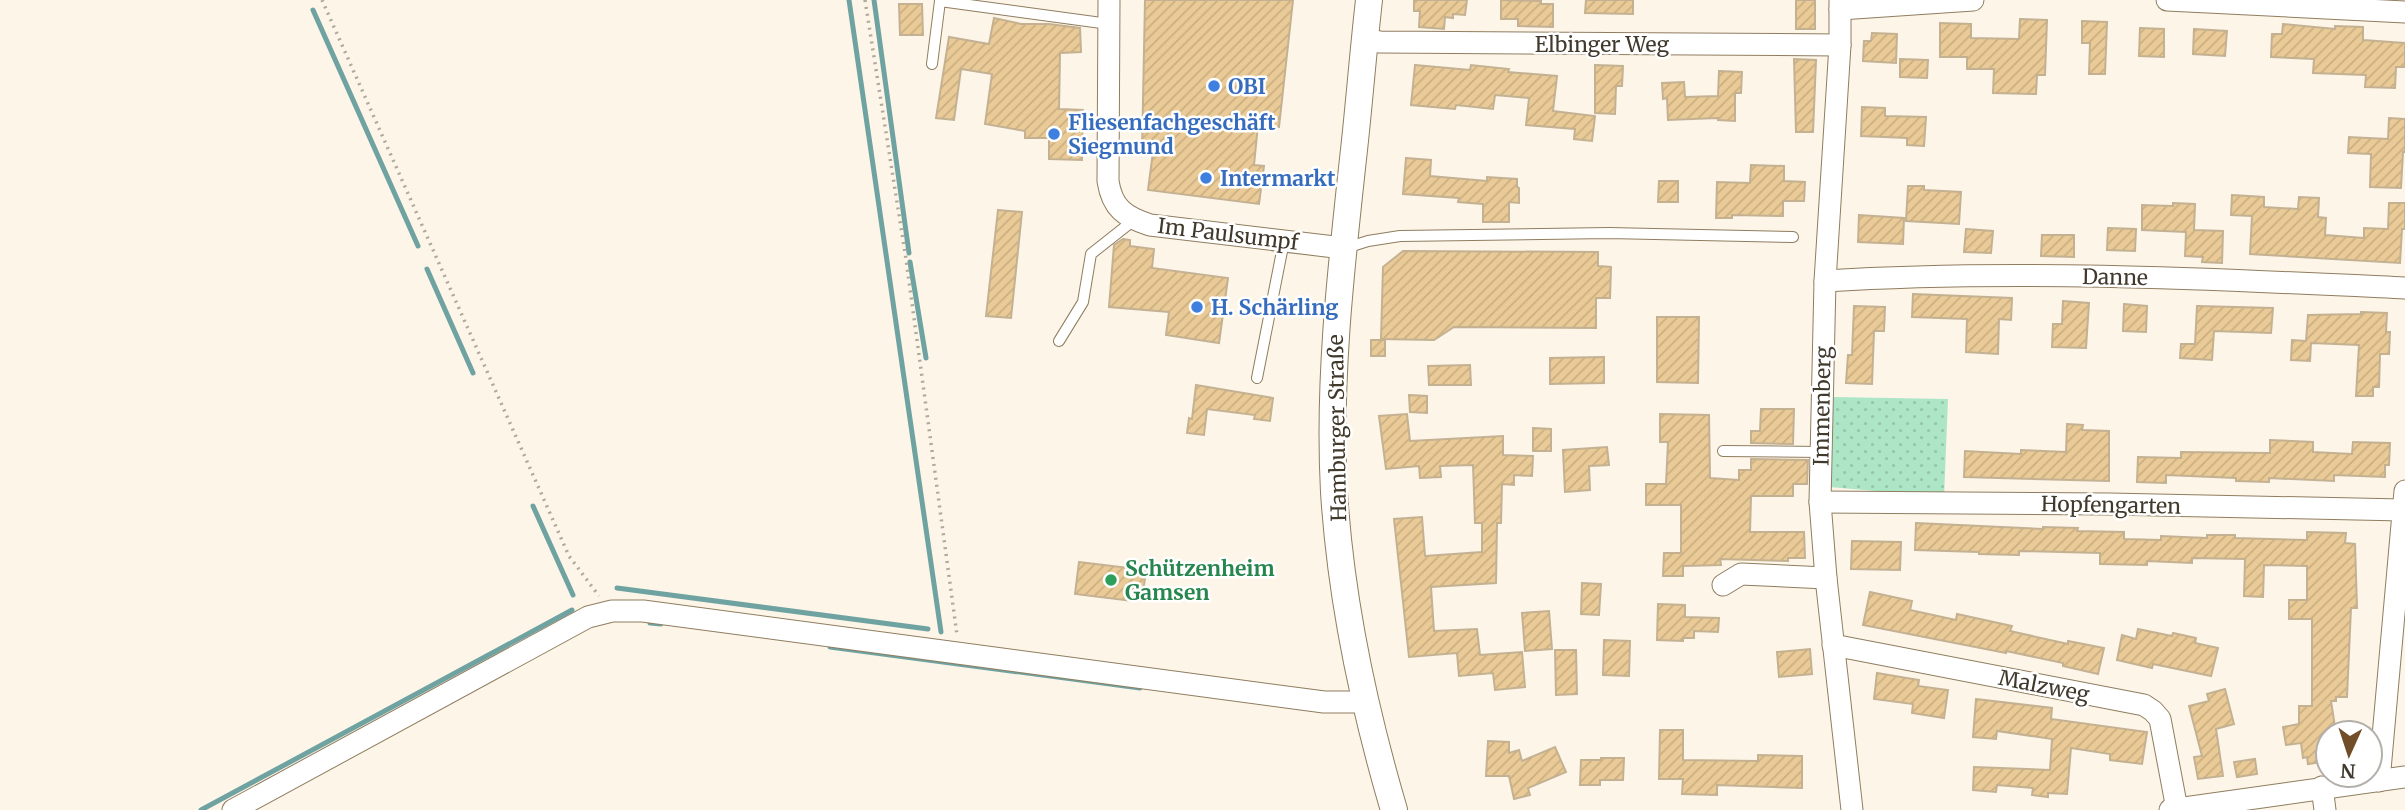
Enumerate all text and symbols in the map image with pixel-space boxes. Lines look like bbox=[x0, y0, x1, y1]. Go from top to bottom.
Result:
street label: Elbinger Weg bbox=[1535, 31, 1669, 58]
place label: OBI bbox=[1228, 73, 1266, 100]
marker: OBI bbox=[1206, 78, 1222, 94]
place label: Fliesenfachgeschäft Siegmund bbox=[1068, 109, 1276, 160]
marker: Fliesenfachgeschäft Siegmund bbox=[1046, 126, 1062, 142]
place label: Intermarkt bbox=[1220, 165, 1336, 192]
marker: Intermarkt bbox=[1198, 170, 1214, 186]
street label: Im Paulsumpf bbox=[1156, 212, 1301, 256]
street label: Danne bbox=[2082, 263, 2148, 291]
place label: H. Schärling bbox=[1211, 294, 1338, 321]
marker: H. Schärling bbox=[1189, 299, 1205, 315]
street label: Hamburger Straße bbox=[1322, 334, 1352, 522]
street label: Immenberg bbox=[1807, 346, 1837, 466]
street label: Hopfengarten bbox=[2041, 490, 2181, 520]
place label: Schützenheim Gamsen bbox=[1125, 555, 1275, 606]
marker: Schützenheim Gamsen bbox=[1103, 572, 1119, 588]
street label: Malzweg bbox=[1996, 664, 2092, 708]
north arrow bbox=[2314, 719, 2384, 789]
text: N bbox=[2340, 759, 2356, 783]

